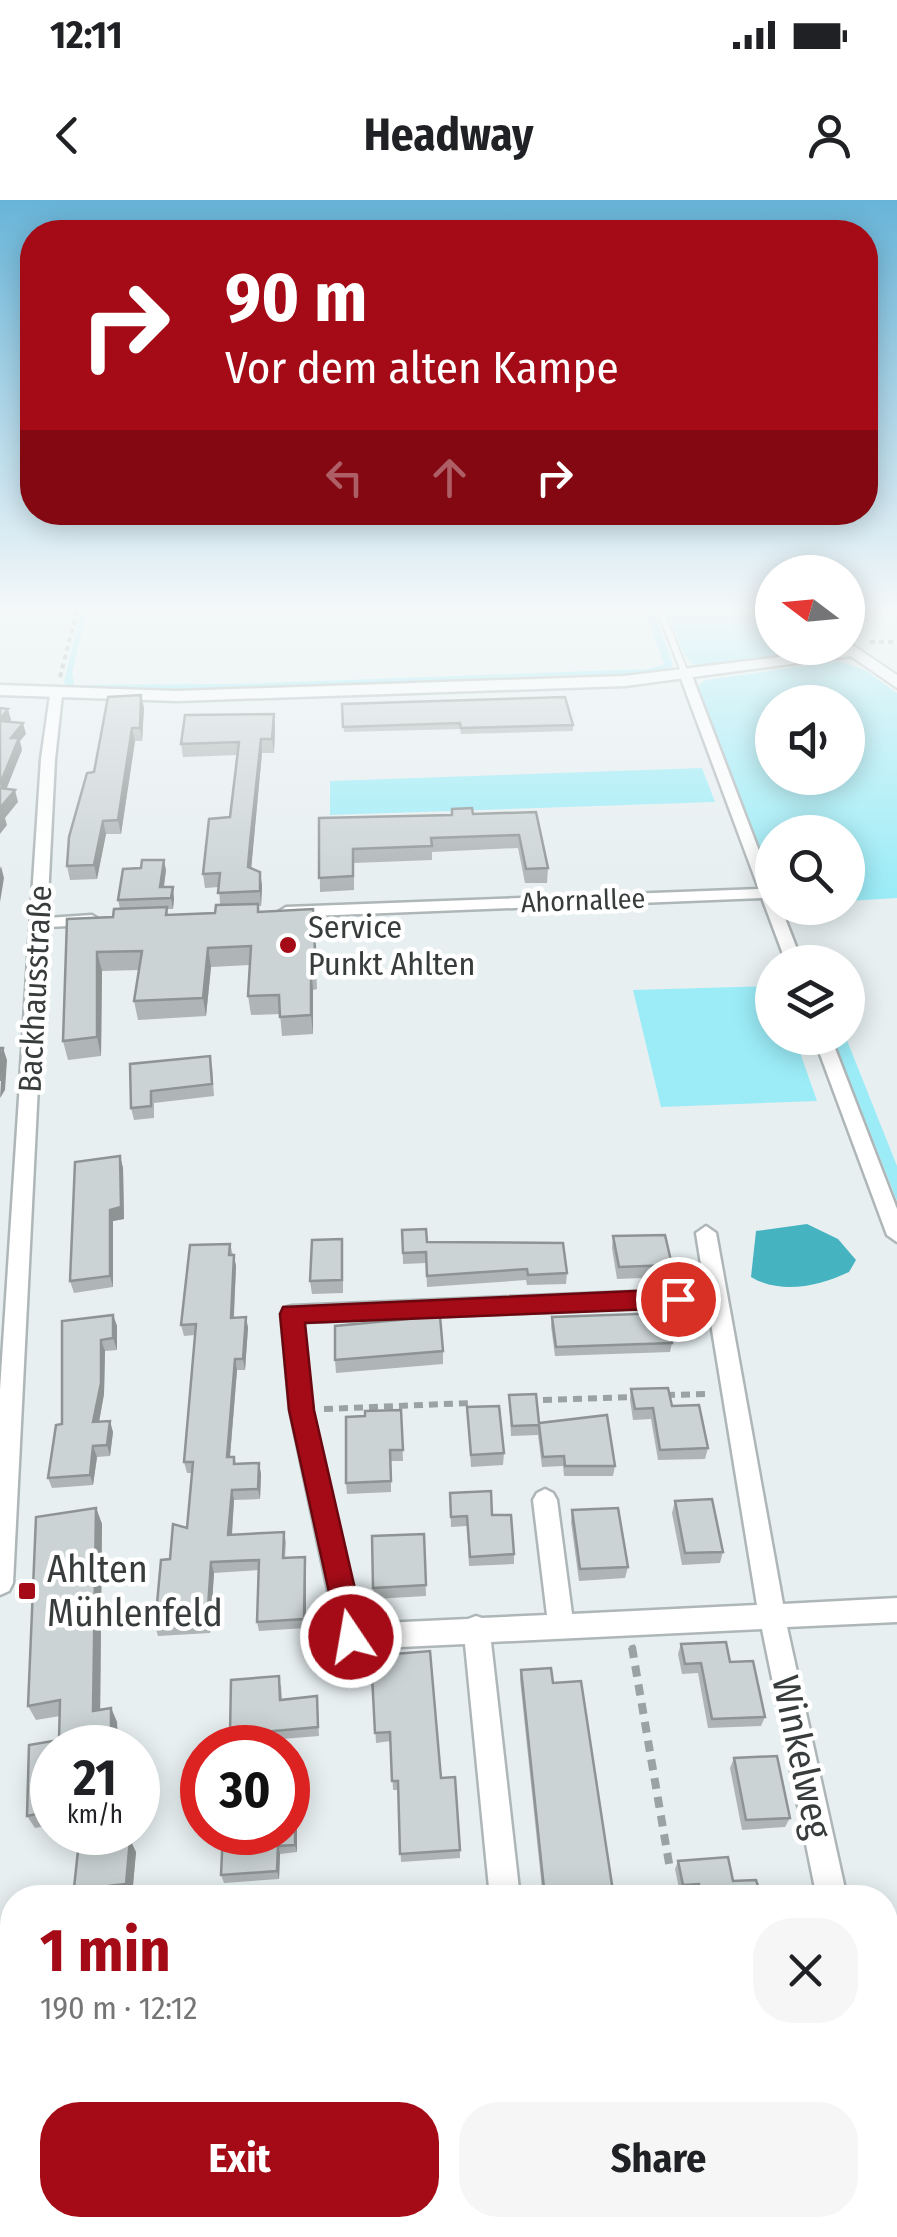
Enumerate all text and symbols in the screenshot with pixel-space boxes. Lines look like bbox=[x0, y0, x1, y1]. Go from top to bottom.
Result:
text: 12:11 bbox=[50, 12, 123, 58]
icon: back bbox=[40, 108, 95, 163]
text: Headway bbox=[364, 108, 533, 162]
icon: person bbox=[802, 108, 857, 163]
text: 90 m bbox=[225, 256, 367, 340]
icon: right bbox=[60, 260, 190, 390]
text: Vor dem alten Kampe bbox=[225, 341, 619, 395]
icon: left bbox=[317, 450, 372, 505]
icon: ahead bbox=[422, 450, 477, 505]
icon: right bbox=[527, 450, 582, 505]
north arrow bbox=[755, 555, 865, 665]
map controls bbox=[755, 555, 865, 1055]
button: sound bbox=[755, 685, 865, 795]
button: search bbox=[755, 815, 865, 925]
street label: Ahornallee bbox=[520, 882, 646, 919]
street label: Backhausstraße bbox=[11, 884, 59, 1094]
place label: Service Punkt Ahlten bbox=[308, 908, 475, 983]
marker: Service Punkt Ahlten bbox=[277, 934, 299, 956]
button: layers bbox=[755, 945, 865, 1055]
pin bbox=[636, 1257, 721, 1342]
icon: arrive bbox=[651, 1272, 706, 1327]
place label: Ahlten Mühlenfeld bbox=[47, 1546, 223, 1636]
marker: Ahlten Mühlenfeld bbox=[16, 1580, 38, 1602]
position arrow bbox=[299, 1585, 403, 1689]
street label: Winkelweg bbox=[762, 1671, 842, 1843]
speed limit sign: 30 bbox=[180, 1725, 310, 1855]
text: 21 bbox=[73, 1748, 117, 1808]
text: km/h bbox=[67, 1800, 123, 1830]
text: 1 min bbox=[40, 1915, 171, 1987]
button: close bbox=[753, 1918, 858, 2023]
text: 190 m · 12:12 bbox=[40, 1989, 197, 2027]
button: Exit bbox=[40, 2102, 439, 2217]
button: Share bbox=[459, 2102, 858, 2217]

